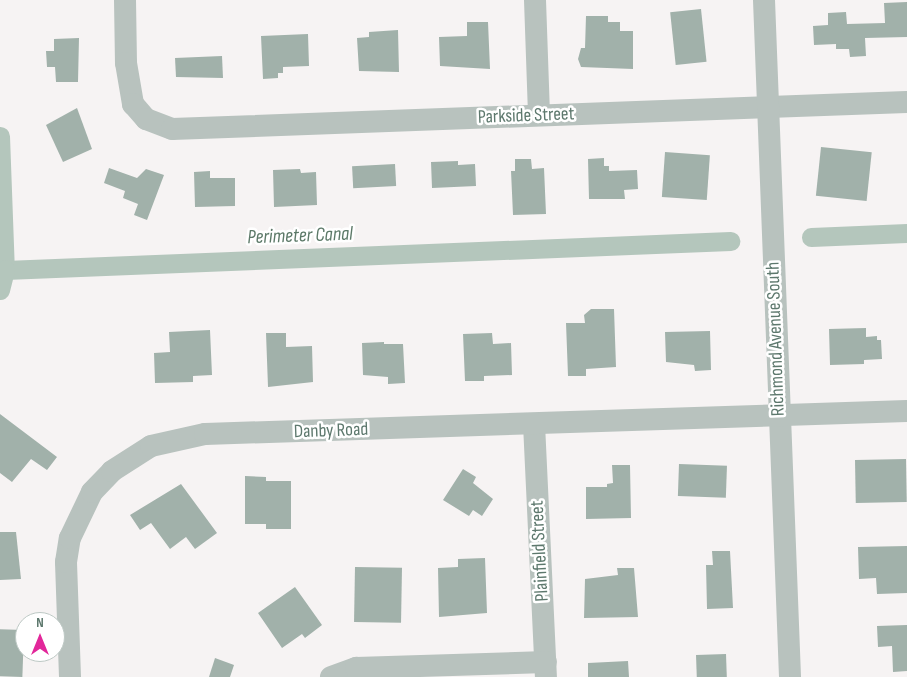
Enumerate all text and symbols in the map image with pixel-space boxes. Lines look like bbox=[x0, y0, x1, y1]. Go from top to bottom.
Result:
street label: Parkside Street bbox=[477, 103, 575, 129]
water label: Perimeter Canal bbox=[247, 222, 353, 250]
street label: Richmond Avenue South bbox=[762, 261, 790, 417]
street label: Danby Road bbox=[293, 418, 369, 444]
street label: Plainfield Street bbox=[526, 500, 554, 602]
north arrow bbox=[15, 612, 65, 662]
text: N bbox=[36, 614, 44, 631]

